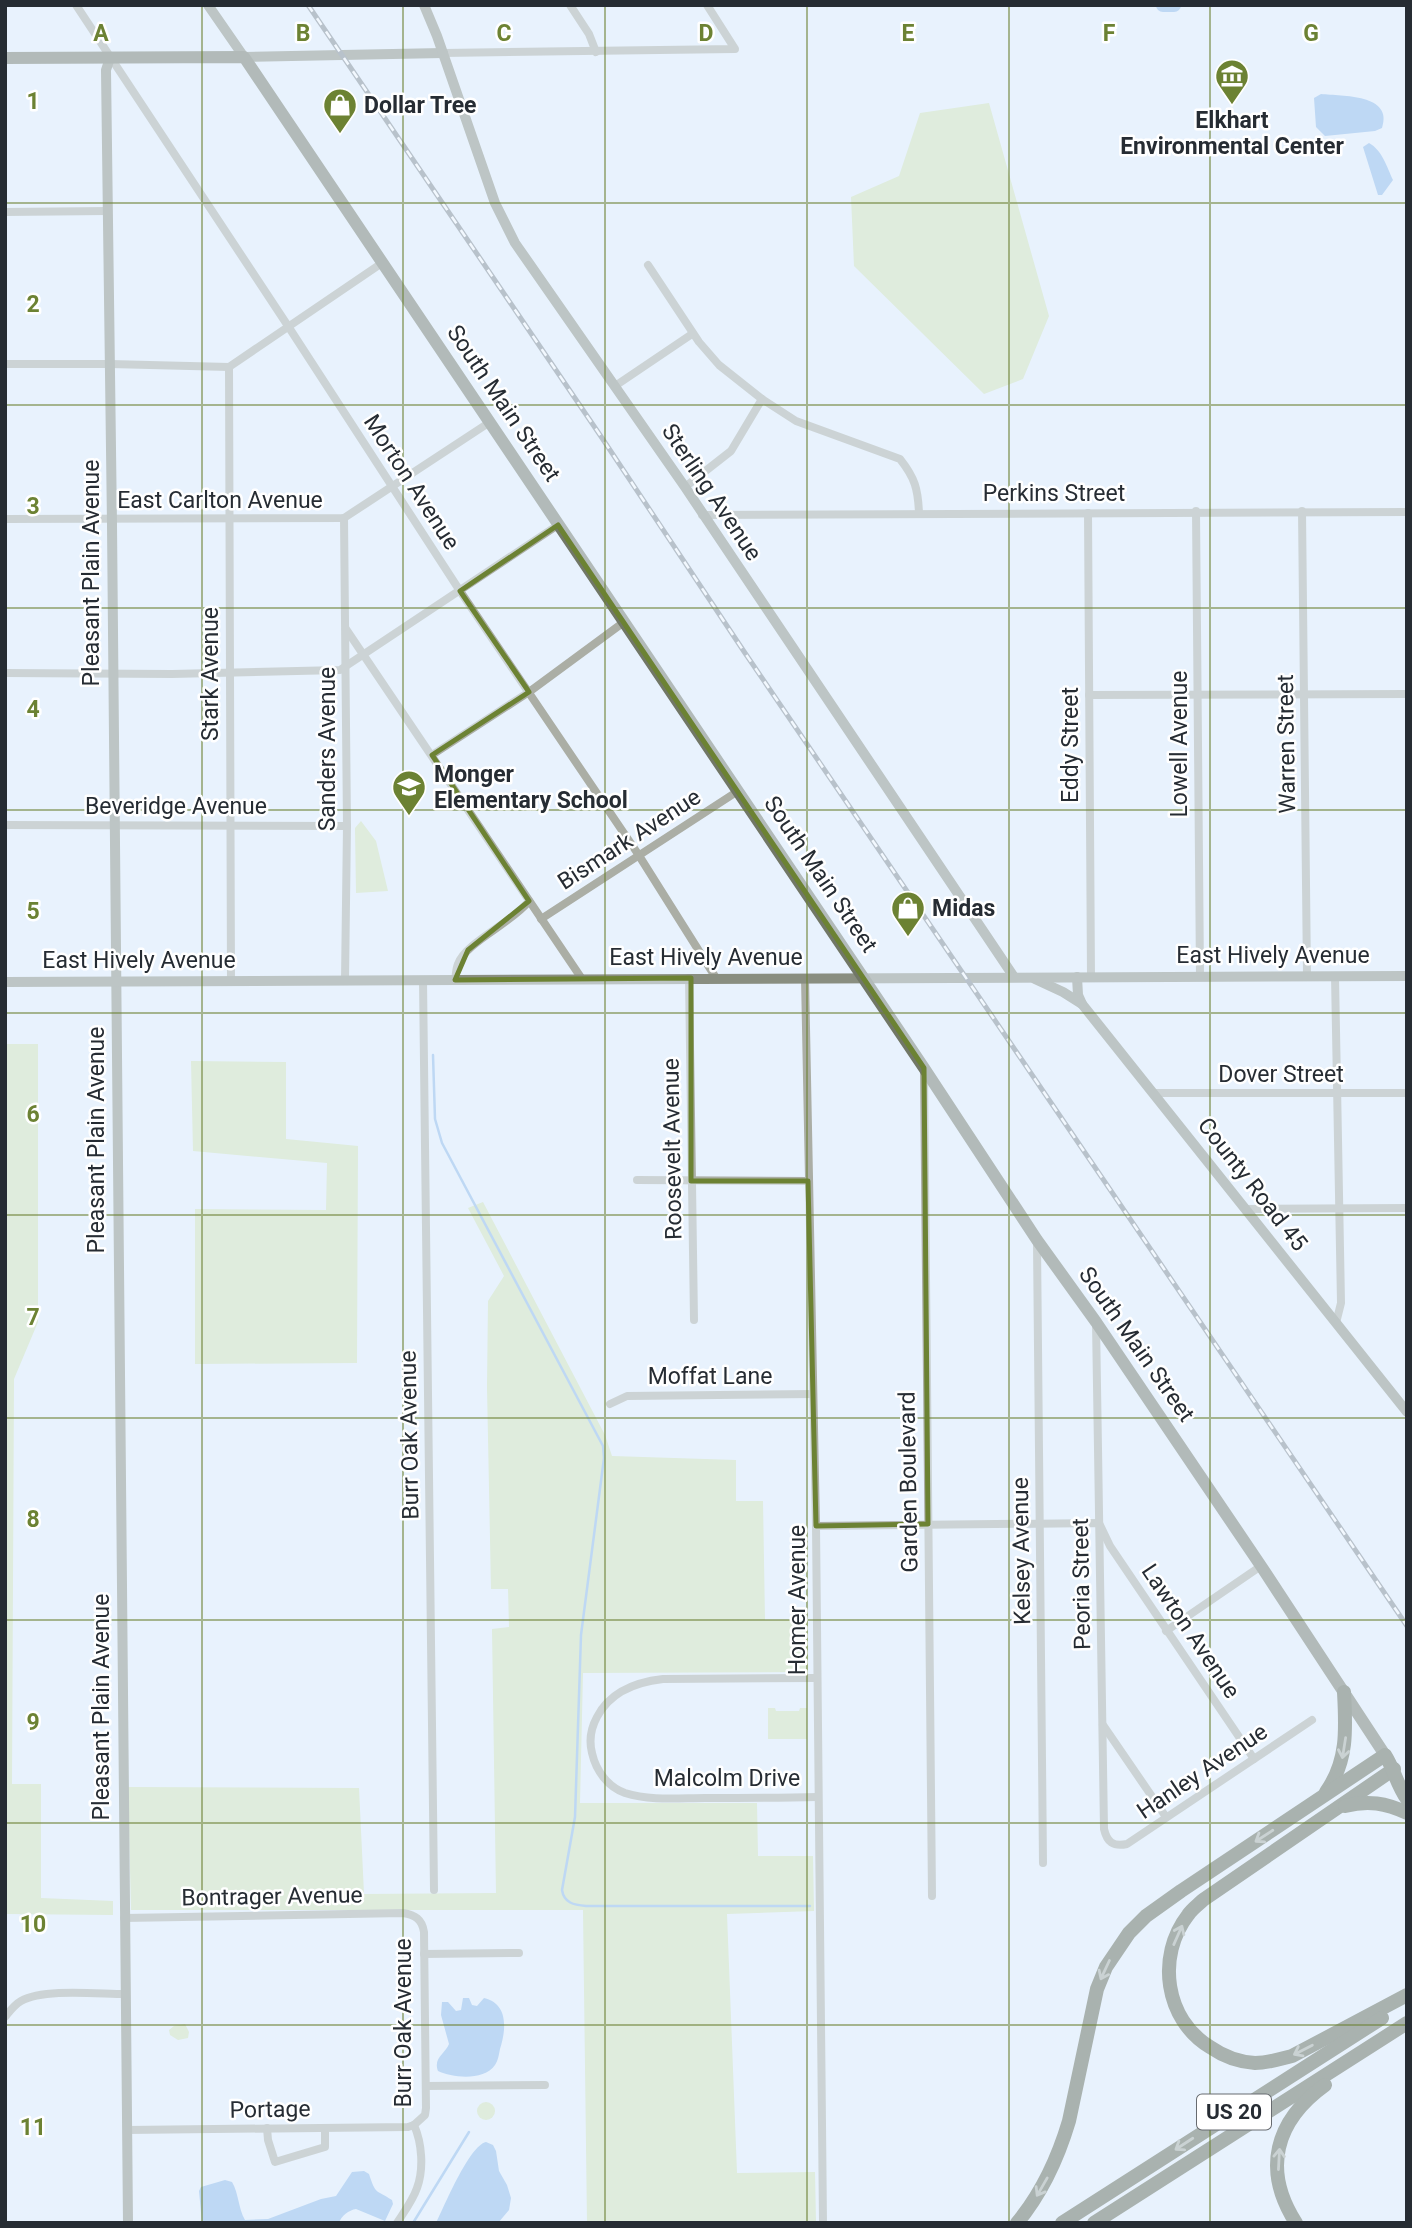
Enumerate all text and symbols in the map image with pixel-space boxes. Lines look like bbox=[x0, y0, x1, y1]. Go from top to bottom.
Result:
text: A bbox=[93, 20, 109, 47]
text: B bbox=[296, 20, 310, 47]
text: C bbox=[496, 20, 512, 47]
text: D bbox=[699, 20, 713, 47]
text: E bbox=[902, 20, 915, 47]
text: F bbox=[1103, 20, 1116, 47]
text: G bbox=[1303, 20, 1319, 47]
museum icon: Elkhart Environmental Center bbox=[1213, 57, 1251, 106]
shop icon: Dollar Tree bbox=[321, 86, 359, 135]
text: 1 bbox=[26, 88, 40, 115]
place label: Dollar Tree bbox=[364, 92, 477, 119]
place label: Elkhart Environmental Center bbox=[1120, 107, 1344, 160]
text: 2 bbox=[26, 291, 40, 318]
street label: South Main Street bbox=[441, 320, 566, 487]
street label: Morton Avenue bbox=[358, 410, 465, 555]
street label: Sterling Avenue bbox=[656, 419, 767, 566]
street label: Pleasant Plain Avenue bbox=[78, 460, 105, 686]
street label: Perkins Street bbox=[983, 480, 1125, 507]
street label: East Carlton Avenue bbox=[117, 487, 323, 514]
text: 3 bbox=[26, 493, 40, 520]
street label: Stark Avenue bbox=[197, 607, 224, 741]
street label: Sanders Avenue bbox=[314, 667, 341, 831]
street label: Lowell Avenue bbox=[1166, 670, 1193, 818]
street label: Warren Street bbox=[1272, 674, 1301, 814]
street label: Eddy Street bbox=[1057, 687, 1084, 803]
text: 4 bbox=[26, 696, 40, 723]
place label: Monger Elementary School bbox=[434, 761, 628, 814]
school or university icon: Monger Elementary School bbox=[390, 768, 428, 817]
street label: Bismark Avenue bbox=[553, 783, 706, 896]
street label: South Main Street bbox=[758, 791, 883, 958]
street label: Beveridge Avenue bbox=[85, 793, 267, 820]
shop icon: Midas bbox=[889, 889, 927, 938]
place label: Midas bbox=[932, 895, 995, 922]
text: 5 bbox=[26, 898, 40, 925]
street label: East Hively Avenue bbox=[1176, 942, 1370, 969]
street label: East Hively Avenue bbox=[609, 944, 803, 971]
street label: East Hively Avenue bbox=[42, 947, 236, 974]
street label: Pleasant Plain Avenue bbox=[83, 1027, 110, 1253]
street label: Roosevelt Avenue bbox=[657, 1058, 688, 1240]
street label: Dover Street bbox=[1218, 1061, 1344, 1088]
text: 6 bbox=[26, 1101, 40, 1128]
street label: County Road 45 bbox=[1192, 1112, 1313, 1256]
street label: South Main Street bbox=[1073, 1262, 1200, 1427]
text: 7 bbox=[26, 1304, 40, 1331]
street label: Burr Oak Avenue bbox=[395, 1350, 424, 1520]
street label: Moffat Lane bbox=[648, 1363, 772, 1390]
street label: Garden Boulevard bbox=[893, 1391, 924, 1573]
street label: Kelsey Avenue bbox=[1007, 1477, 1036, 1625]
text: 8 bbox=[26, 1506, 40, 1533]
street label: Peoria Street bbox=[1067, 1518, 1096, 1650]
street label: Homer Avenue bbox=[784, 1525, 811, 1675]
street label: Lawton Avenue bbox=[1136, 1559, 1245, 1704]
street label: Pleasant Plain Avenue bbox=[88, 1594, 115, 1820]
text: 9 bbox=[26, 1709, 40, 1736]
street label: Hanley Avenue bbox=[1132, 1718, 1272, 1825]
one-way arrow bbox=[1337, 1736, 1350, 1759]
street label: Malcolm Drive bbox=[654, 1765, 800, 1792]
one-way arrow bbox=[1255, 1829, 1274, 1844]
street label: Bontrager Avenue bbox=[181, 1881, 363, 1912]
text: 10 bbox=[20, 1911, 46, 1938]
one-way arrow bbox=[1172, 1924, 1185, 1946]
street label: Burr Oak Avenue bbox=[390, 1938, 417, 2108]
one-way arrow bbox=[1098, 1959, 1112, 1980]
one-way arrow bbox=[1293, 2044, 1314, 2058]
road number: US 20 bbox=[1197, 2094, 1271, 2130]
street label: Portage bbox=[229, 2095, 311, 2124]
text: 11 bbox=[20, 2114, 46, 2141]
one-way arrow bbox=[1175, 2137, 1194, 2152]
one-way arrow bbox=[1273, 2148, 1286, 2171]
one-way arrow bbox=[1035, 2176, 1048, 2197]

